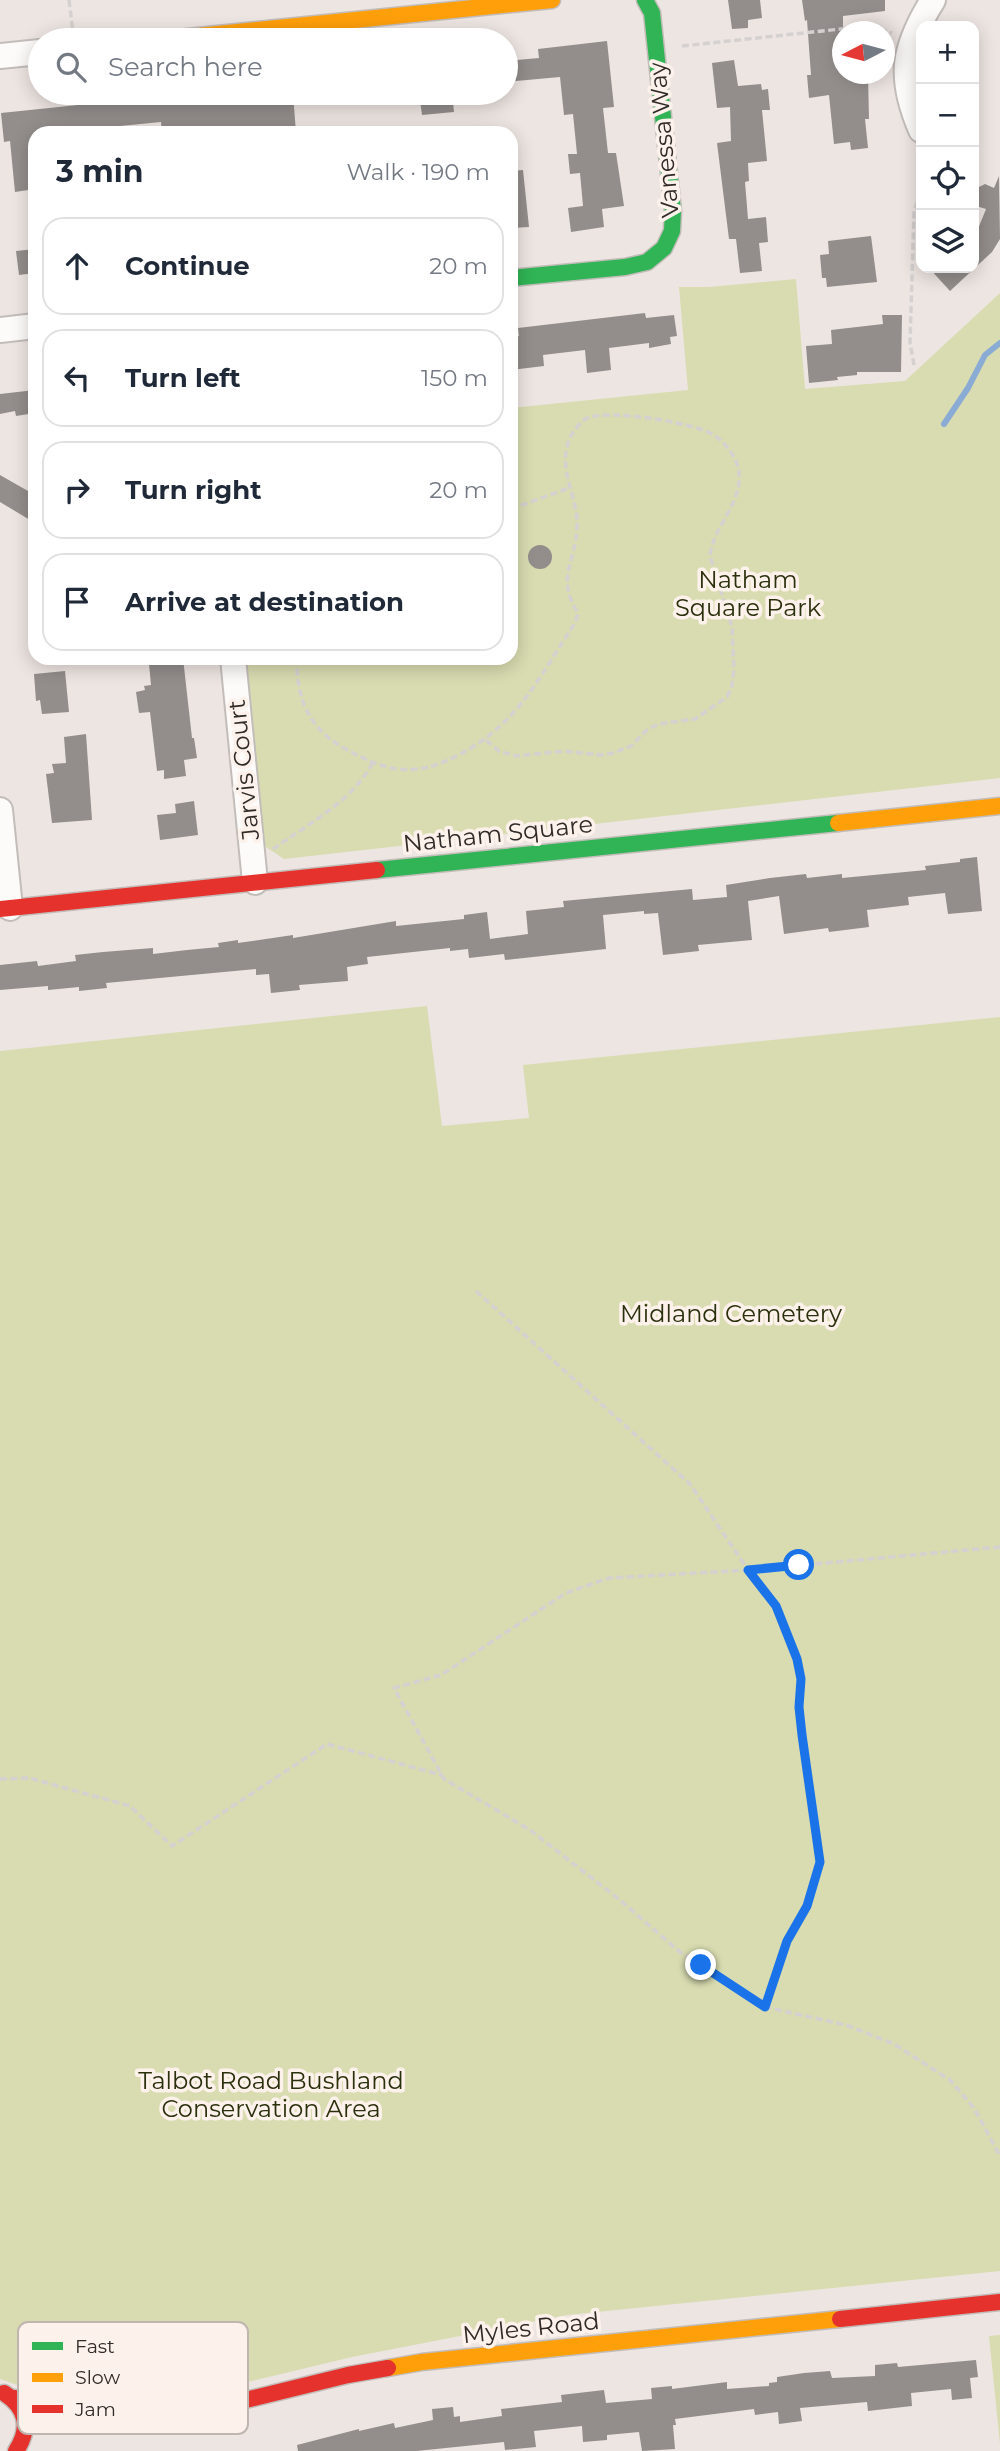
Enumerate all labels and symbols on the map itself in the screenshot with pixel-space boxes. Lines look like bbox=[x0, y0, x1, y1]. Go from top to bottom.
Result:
north arrow bbox=[832, 21, 895, 84]
street label: Vanessa Way bbox=[642, 61, 685, 219]
park label: Natham Square Park bbox=[675, 565, 822, 622]
street label: Jarvis Court bbox=[222, 698, 265, 843]
street label: Natham Square bbox=[402, 809, 594, 858]
park label: Midland Cemetery bbox=[620, 1299, 842, 1328]
route start bbox=[783, 1549, 814, 1580]
route end bbox=[685, 1949, 716, 1980]
park label: Talbot Road Bushland Conservation Area bbox=[138, 2066, 404, 2123]
street label: Myles Road bbox=[461, 2306, 601, 2349]
legend bbox=[18, 2322, 248, 2434]
text: Fast bbox=[75, 2335, 115, 2358]
text: Slow bbox=[75, 2366, 120, 2389]
text: Jam bbox=[74, 2398, 116, 2421]

